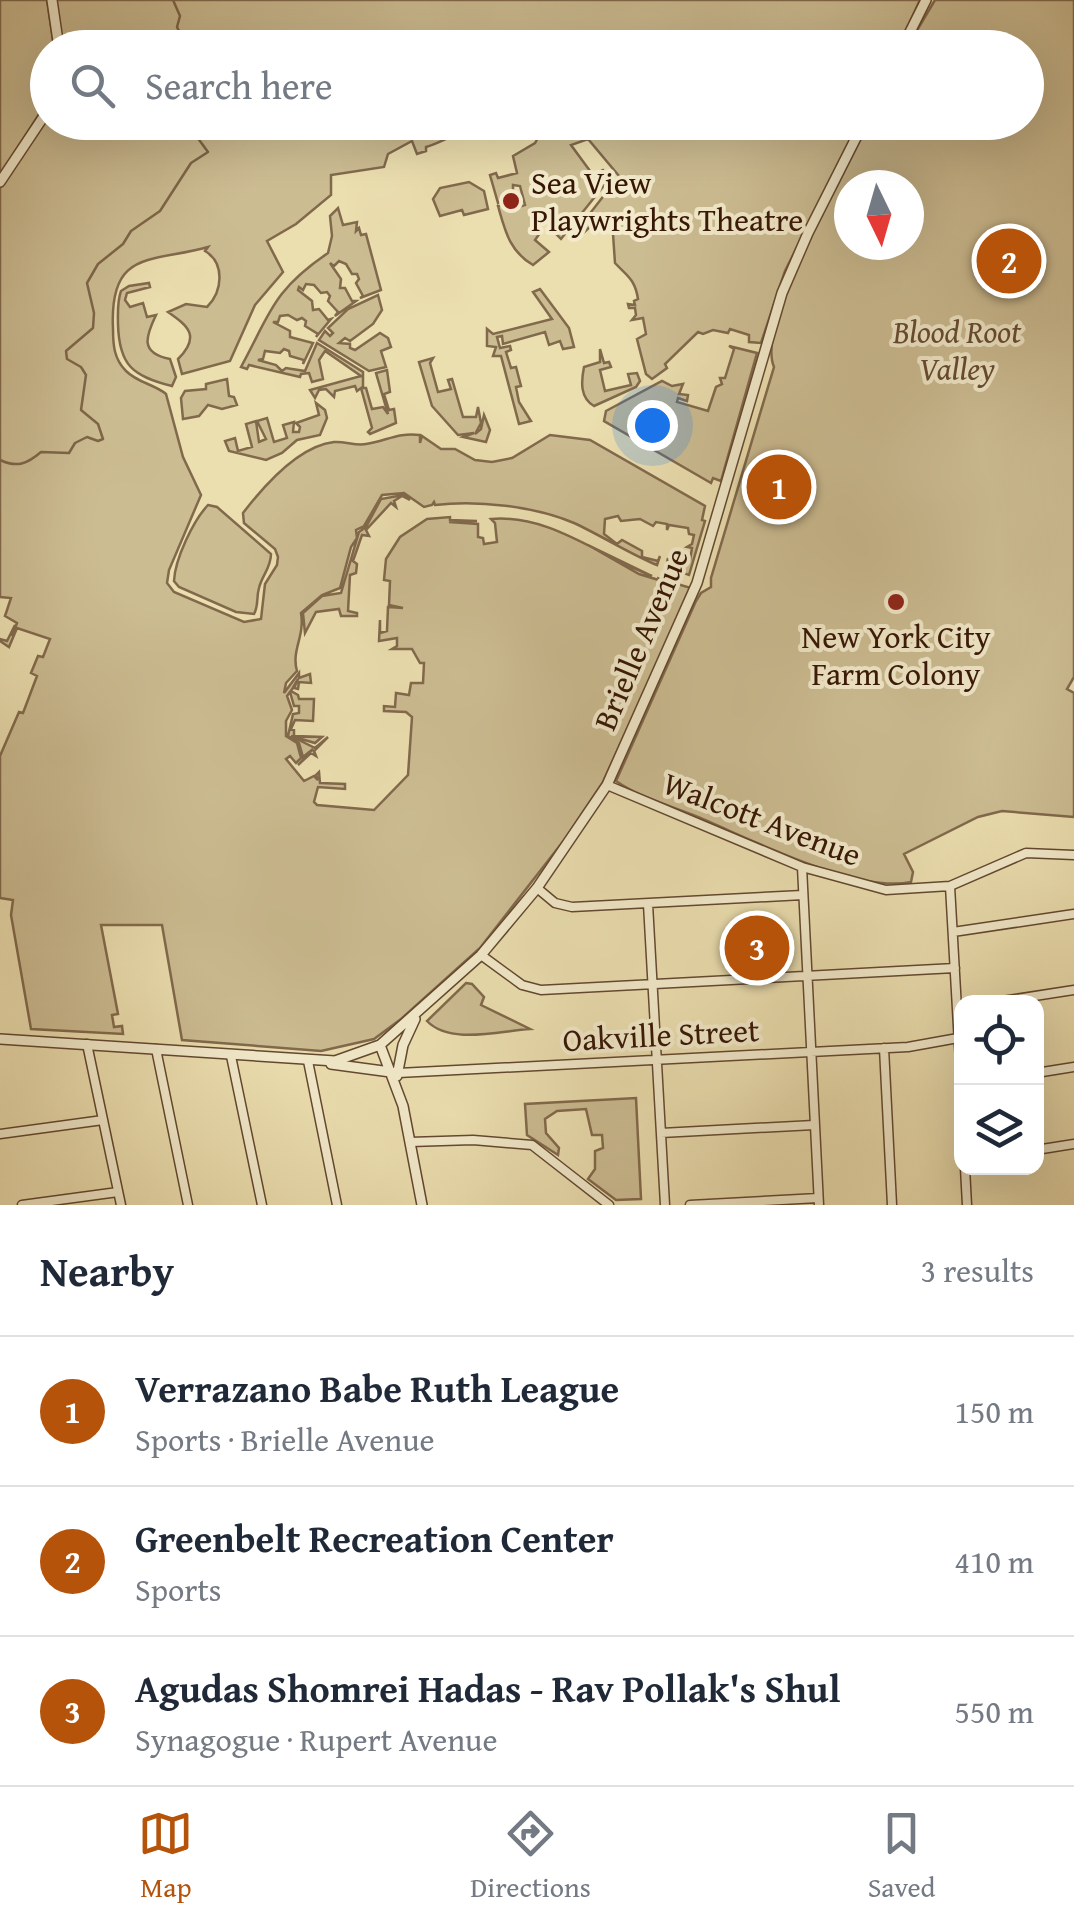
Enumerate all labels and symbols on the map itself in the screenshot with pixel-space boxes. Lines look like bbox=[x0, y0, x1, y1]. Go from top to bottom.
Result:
place label: Sea View Playwrights Theatre bbox=[531, 159, 803, 243]
north arrow bbox=[834, 170, 924, 260]
marker: Sea View Playwrights Theatre bbox=[500, 190, 522, 212]
pin: 2 bbox=[976, 224, 1042, 298]
park label: Blood Root Valley bbox=[892, 308, 1022, 392]
your location bbox=[627, 400, 678, 451]
pin: 1 bbox=[746, 450, 812, 524]
street label: Brielle Avenue bbox=[581, 540, 700, 737]
marker: New York City Farm Colony bbox=[885, 591, 907, 613]
place label: New York City Farm Colony bbox=[801, 613, 991, 697]
street label: Walcott Avenue bbox=[656, 759, 868, 878]
pin: 3 bbox=[724, 910, 790, 986]
street label: Oakville Street bbox=[562, 1006, 760, 1063]

